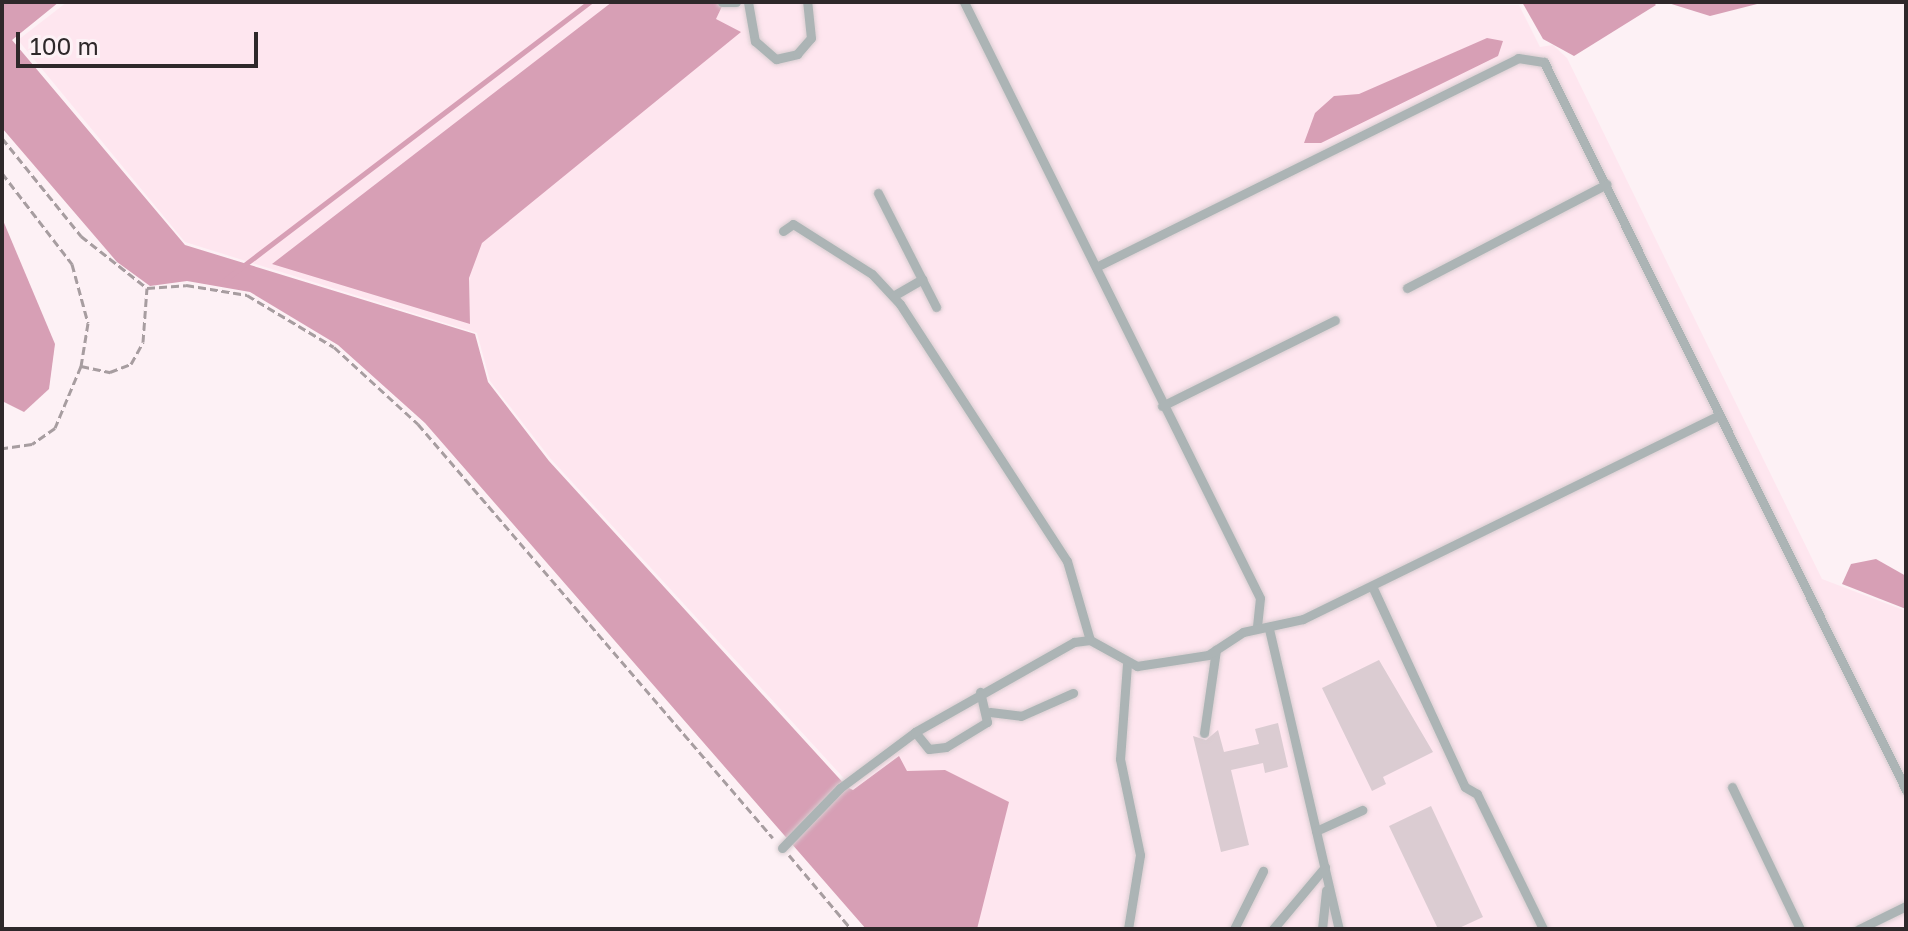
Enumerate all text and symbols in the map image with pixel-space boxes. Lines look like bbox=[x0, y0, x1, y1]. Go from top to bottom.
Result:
scale bar bbox=[20, 16, 262, 66]
text: 100 m bbox=[30, 31, 99, 60]

